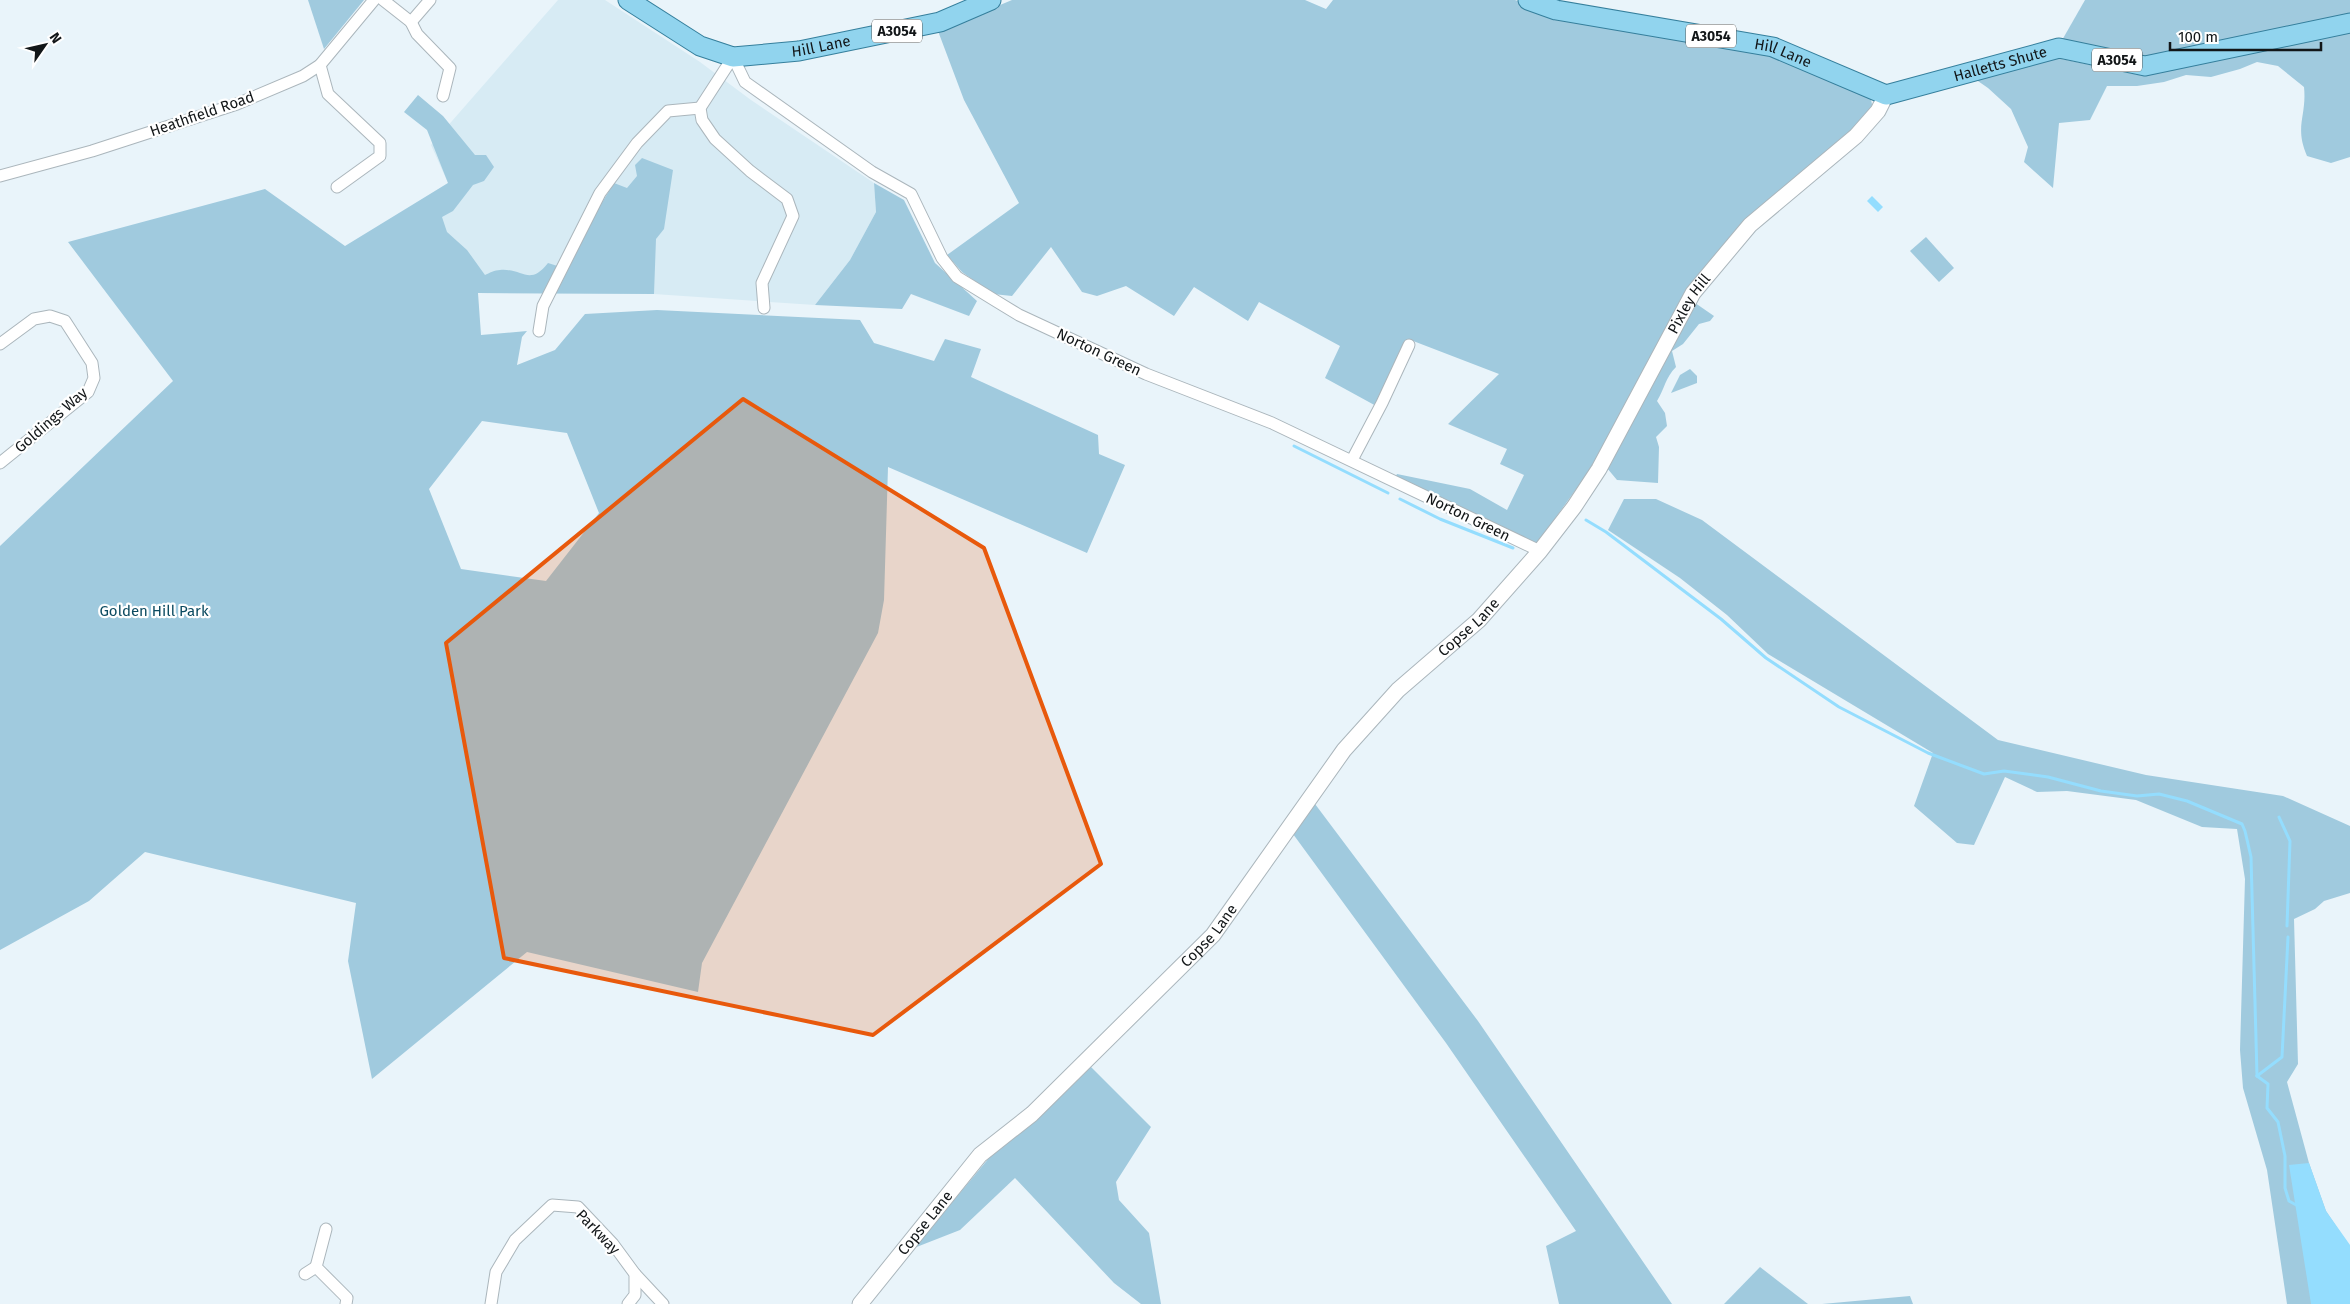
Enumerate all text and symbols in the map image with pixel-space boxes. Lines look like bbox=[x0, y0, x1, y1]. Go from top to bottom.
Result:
north arrow bbox=[20, 20, 70, 70]
road number: A3054 bbox=[872, 20, 922, 42]
scale bar bbox=[2170, 20, 2321, 52]
road number: A3054 bbox=[1686, 24, 1736, 48]
text: 100 m bbox=[2178, 28, 2218, 46]
text: N bbox=[46, 29, 65, 47]
street label: Hill Lane bbox=[791, 32, 852, 61]
street label: Hill Lane bbox=[1753, 35, 1814, 71]
street label: Halletts Shute bbox=[1951, 43, 2049, 85]
road number: A3054 bbox=[2092, 48, 2142, 72]
street label: Heathfield Road bbox=[147, 88, 257, 140]
street label: Pixley Hill bbox=[1664, 270, 1715, 337]
street label: Norton Green bbox=[1054, 325, 1144, 379]
street label: Goldings Way bbox=[11, 383, 92, 456]
street label: Norton Green bbox=[1423, 489, 1513, 545]
street label: Copse Lane bbox=[1434, 594, 1503, 660]
park label: Golden Hill Park bbox=[99, 602, 209, 620]
street label: Copse Lane bbox=[1177, 901, 1241, 971]
street label: Copse Lane bbox=[894, 1187, 957, 1259]
street label: Parkway bbox=[572, 1206, 624, 1259]

